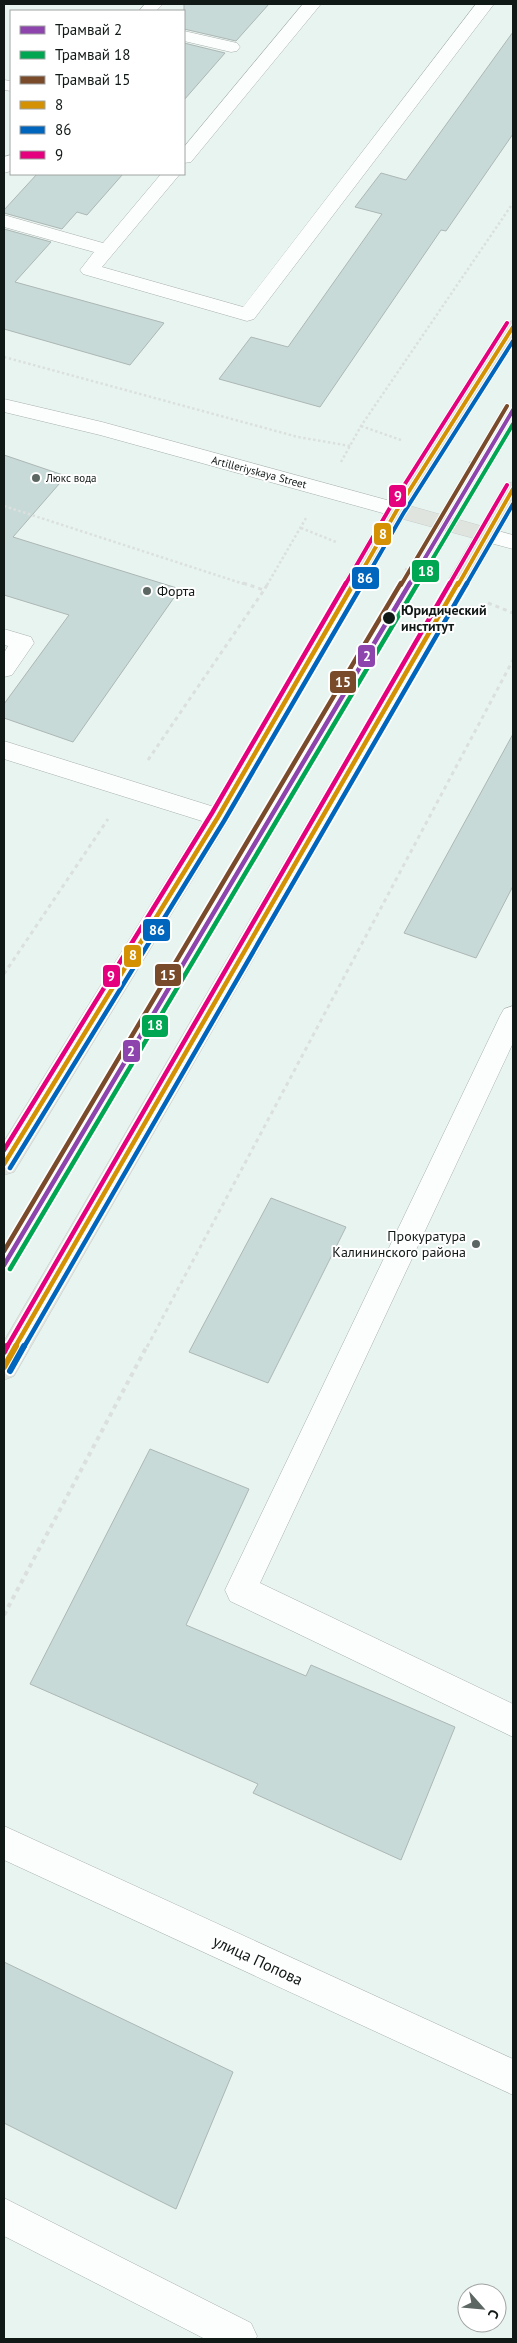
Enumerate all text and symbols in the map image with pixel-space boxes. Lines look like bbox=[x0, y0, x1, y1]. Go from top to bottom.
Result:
legend bbox=[10, 10, 185, 175]
text: Трамвай 2 bbox=[55, 20, 122, 39]
text: Трамвай 18 bbox=[55, 45, 130, 64]
text: Трамвай 15 bbox=[55, 70, 130, 89]
text: 8 bbox=[55, 95, 63, 114]
text: 86 bbox=[55, 120, 71, 139]
text: 9 bbox=[55, 145, 63, 164]
street label: Artilleriyskaya Street bbox=[210, 453, 308, 492]
place label: Люкс вода bbox=[45, 471, 97, 485]
marker: Люкс вода bbox=[30, 472, 42, 484]
line badge: 9 bbox=[388, 484, 407, 508]
text: 9 bbox=[394, 487, 402, 505]
line badge: 8 bbox=[373, 522, 392, 546]
text: 8 bbox=[379, 525, 387, 543]
line badge: 18 bbox=[411, 559, 440, 583]
text: 18 bbox=[418, 562, 434, 580]
line badge: 86 bbox=[351, 566, 380, 590]
text: 86 bbox=[357, 569, 373, 587]
place label: Форта bbox=[157, 582, 195, 600]
marker: Форта bbox=[141, 585, 153, 597]
place label: Юридический институт bbox=[401, 601, 487, 635]
marker: Юридический институт bbox=[381, 610, 397, 626]
line badge: 2 bbox=[357, 644, 376, 668]
text: 2 bbox=[363, 647, 371, 665]
line badge: 15 bbox=[329, 670, 357, 694]
text: 15 bbox=[335, 673, 351, 691]
line badge: 86 bbox=[142, 918, 171, 942]
text: 86 bbox=[149, 921, 165, 939]
line badge: 8 bbox=[123, 944, 142, 968]
text: 8 bbox=[129, 946, 137, 964]
line badge: 15 bbox=[154, 963, 182, 987]
line badge: 9 bbox=[102, 964, 121, 988]
text: 15 bbox=[160, 966, 176, 984]
text: 9 bbox=[107, 967, 115, 985]
line badge: 18 bbox=[141, 1014, 169, 1038]
text: 18 bbox=[147, 1016, 163, 1034]
line badge: 2 bbox=[122, 1039, 141, 1063]
text: 2 bbox=[127, 1042, 135, 1060]
place label: Прокуратура Калининского района bbox=[332, 1227, 466, 1261]
marker: Прокуратура Калининского района bbox=[470, 1238, 482, 1250]
street label: улица Попова bbox=[210, 1930, 306, 1990]
north arrow bbox=[457, 2283, 507, 2333]
text: С bbox=[484, 2306, 503, 2322]

